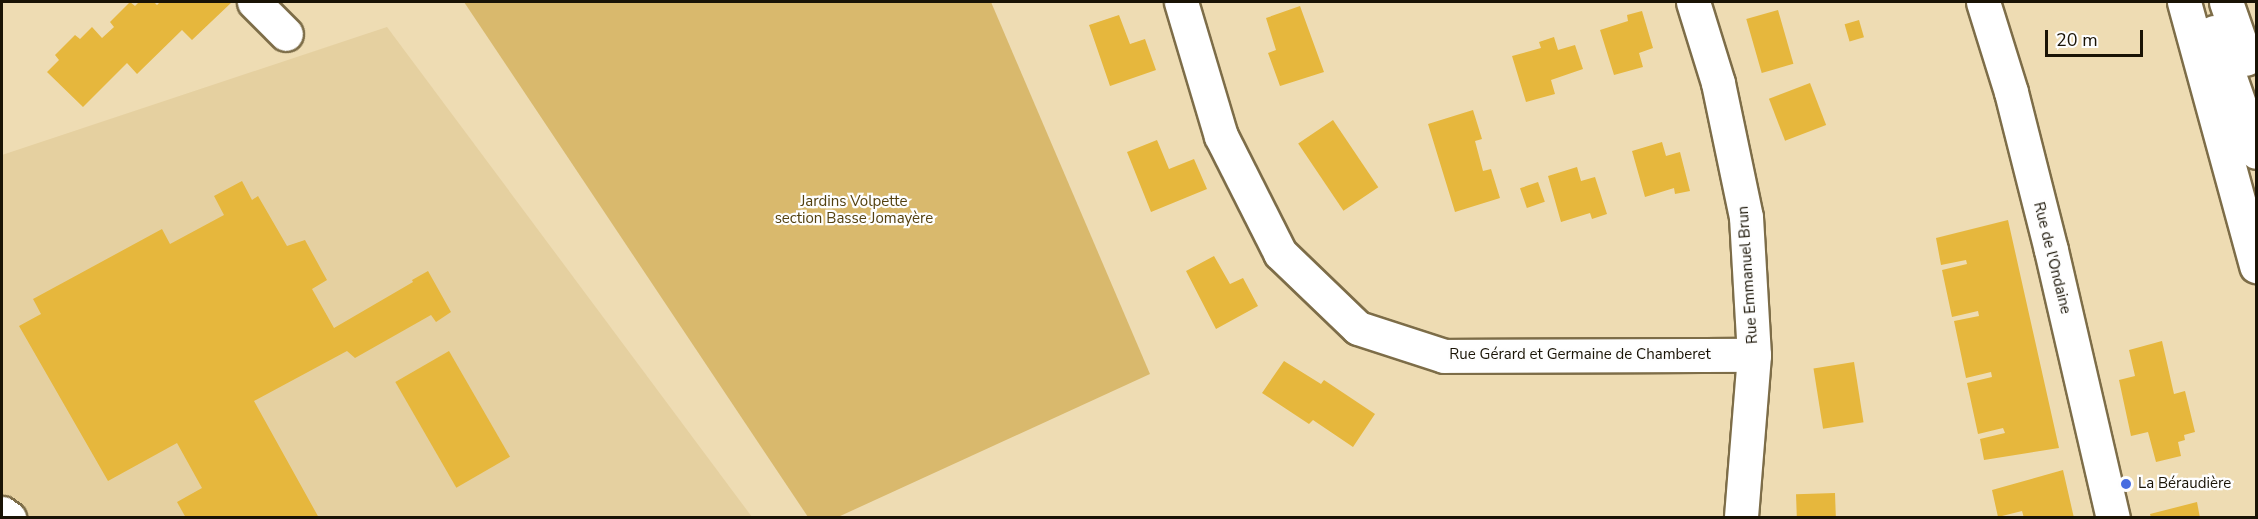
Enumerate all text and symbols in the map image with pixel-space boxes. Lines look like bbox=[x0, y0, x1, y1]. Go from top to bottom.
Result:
scale bar bbox=[2048, 18, 2146, 56]
text: 20 m bbox=[2056, 28, 2098, 52]
park label: Jardins Volpette section Basse Jomayère bbox=[775, 192, 933, 227]
street label: Rue de l'Ondaine bbox=[2029, 200, 2075, 316]
street label: Rue Emmanuel Brun bbox=[1734, 205, 1762, 345]
street label: Rue Gérard et Germaine de Chamberet bbox=[1449, 346, 1711, 364]
place label: La Béraudière bbox=[2138, 475, 2231, 493]
marker: La Béraudière bbox=[2119, 477, 2133, 491]

